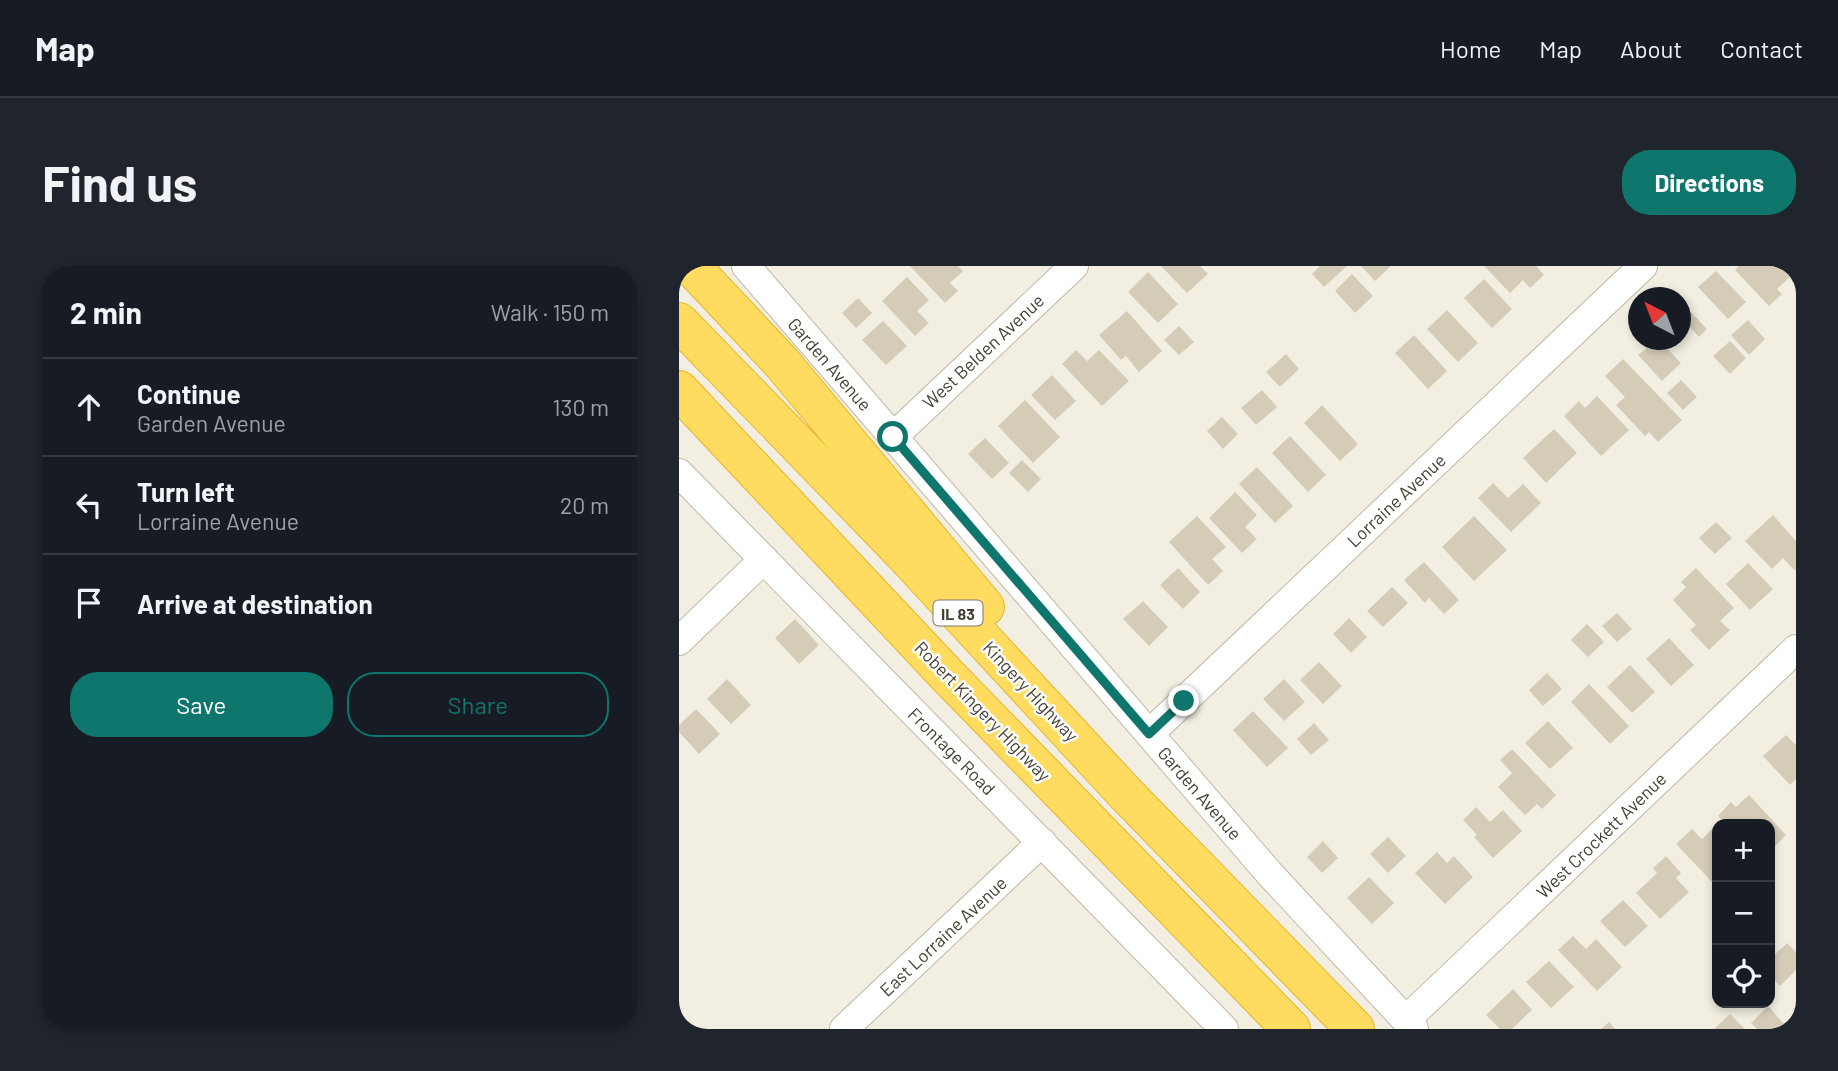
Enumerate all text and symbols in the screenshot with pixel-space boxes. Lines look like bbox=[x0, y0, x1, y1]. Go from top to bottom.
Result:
text: Map bbox=[35, 28, 95, 68]
text: Home bbox=[1440, 34, 1501, 63]
text: Map bbox=[1539, 34, 1582, 63]
text: About bbox=[1620, 34, 1682, 63]
text: Contact bbox=[1720, 34, 1803, 63]
button: Directions bbox=[1622, 150, 1796, 215]
text: Find us bbox=[42, 153, 197, 212]
north arrow bbox=[1628, 287, 1691, 350]
street label: West Belden Avenue bbox=[918, 289, 1048, 413]
text: 2 min bbox=[70, 294, 142, 330]
text: Walk · 150 m bbox=[491, 298, 609, 326]
street label: Garden Avenue bbox=[783, 313, 877, 415]
text: Continue bbox=[137, 378, 241, 409]
icon: ahead bbox=[70, 388, 108, 426]
text: 130 m bbox=[552, 393, 609, 421]
text: Garden Avenue bbox=[137, 409, 286, 437]
route start bbox=[877, 421, 908, 452]
street label: Lorraine Avenue bbox=[1342, 449, 1450, 551]
text: Turn left bbox=[137, 476, 235, 507]
icon: left bbox=[70, 486, 108, 524]
text: 20 m bbox=[560, 491, 609, 519]
text: Lorraine Avenue bbox=[137, 507, 299, 535]
icon: arrive bbox=[70, 584, 108, 622]
text: Arrive at destination bbox=[137, 588, 373, 619]
road number: IL 83 bbox=[933, 600, 983, 626]
street label: Robert Kingery Highway bbox=[910, 636, 1056, 786]
street label: Kingery Highway bbox=[979, 636, 1083, 746]
button: Save bbox=[70, 672, 333, 737]
button: Share bbox=[347, 672, 609, 737]
route end bbox=[1168, 685, 1199, 716]
street label: Frontage Road bbox=[904, 703, 1000, 799]
street label: Garden Avenue bbox=[1153, 742, 1247, 844]
street label: West Crockett Avenue bbox=[1532, 767, 1670, 903]
map controls bbox=[1712, 819, 1775, 1008]
button: + bbox=[1712, 819, 1775, 882]
street label: East Lorraine Avenue bbox=[875, 871, 1011, 1001]
button: − bbox=[1712, 882, 1775, 945]
button: locate bbox=[1712, 945, 1775, 1008]

